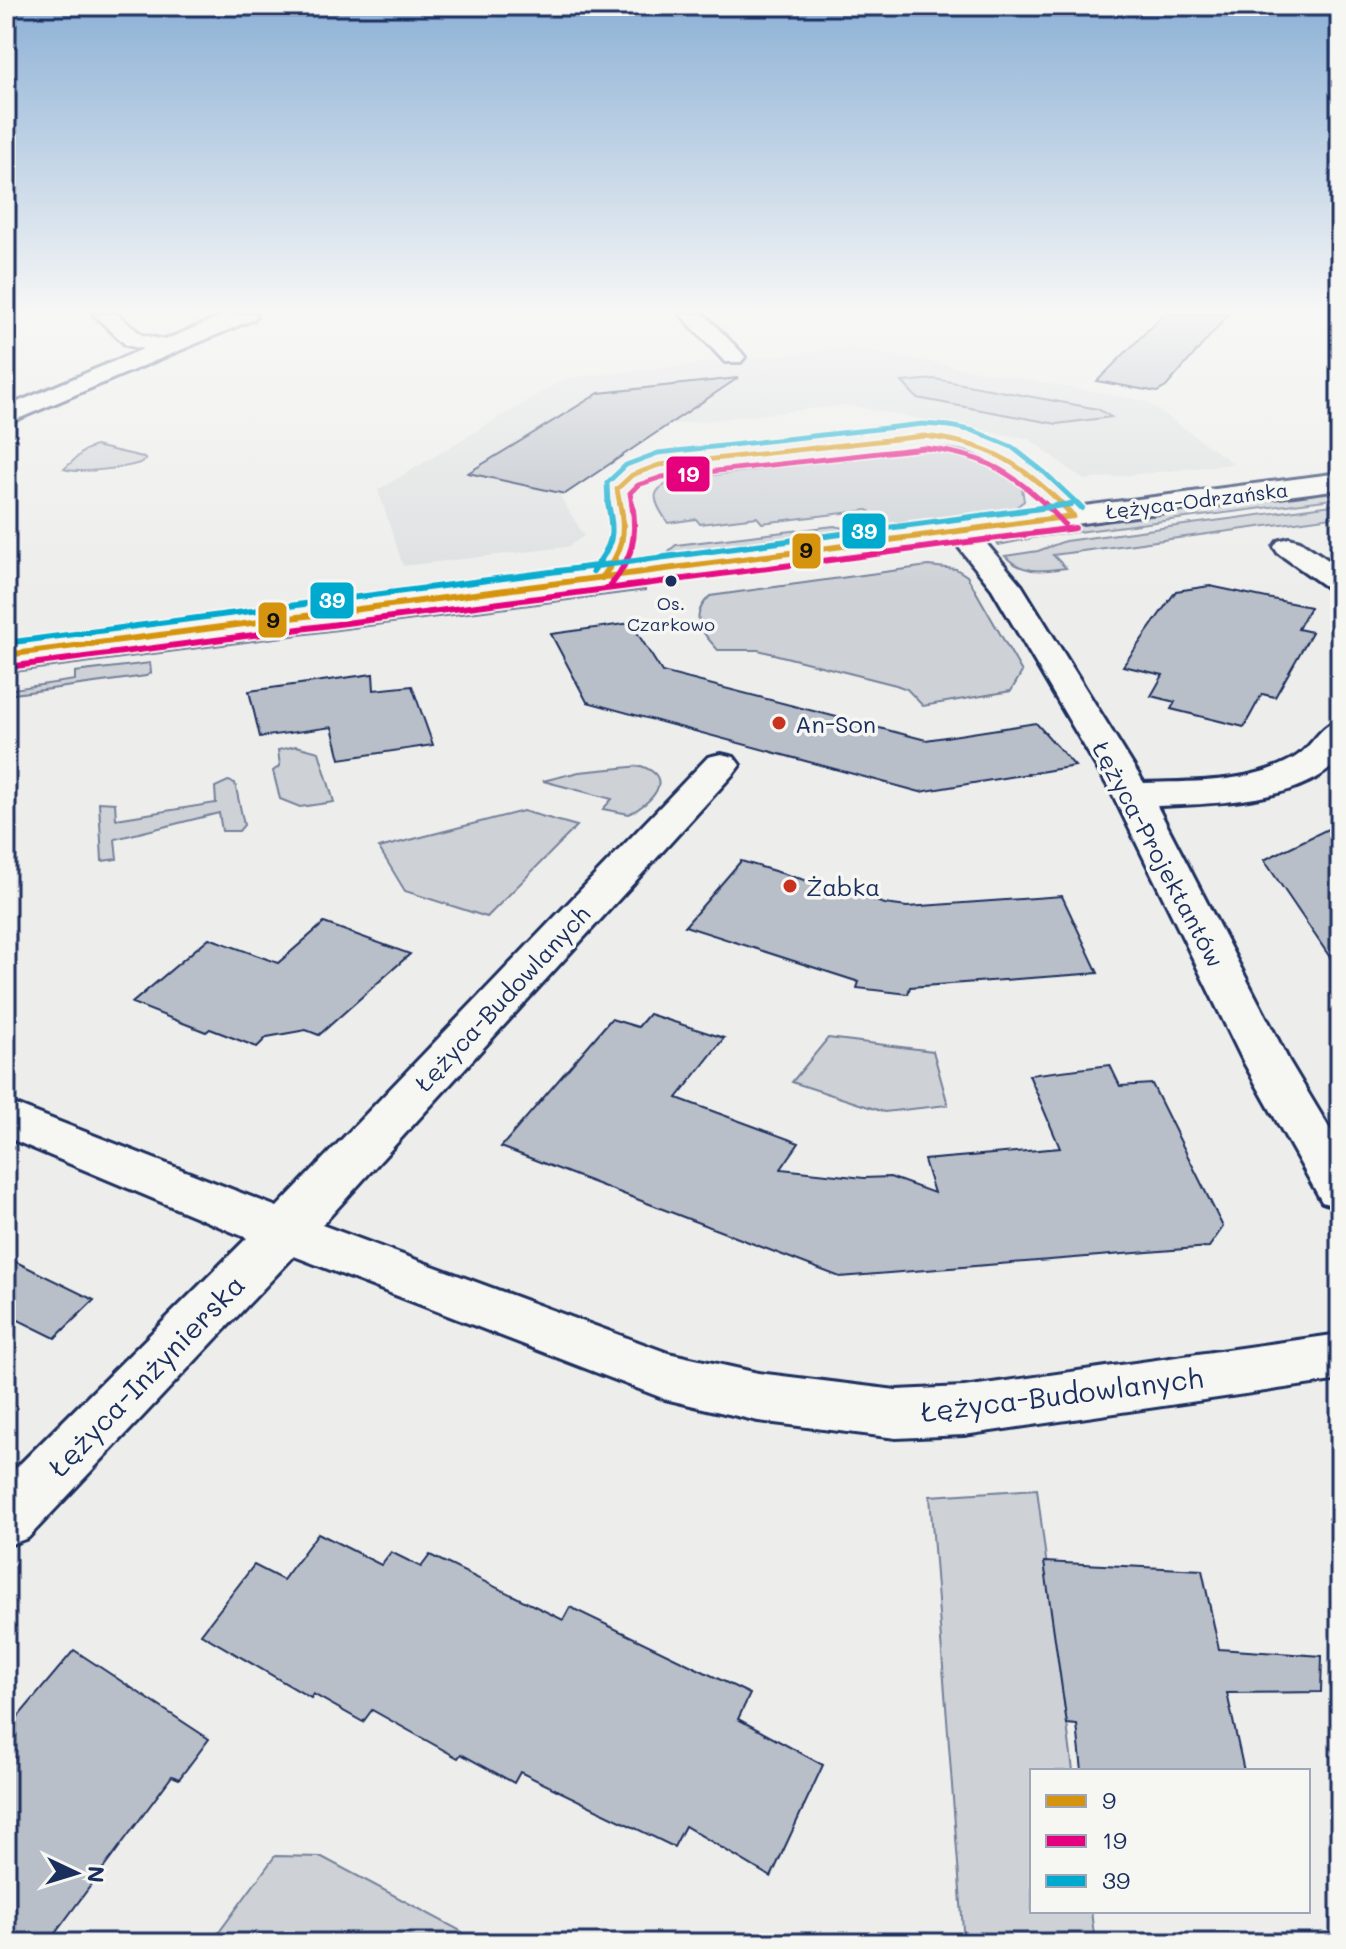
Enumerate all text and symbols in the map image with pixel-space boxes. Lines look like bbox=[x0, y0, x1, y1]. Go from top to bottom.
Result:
line badge: 19 bbox=[665, 455, 711, 493]
text: 19 bbox=[677, 459, 699, 488]
street label: Łężyca-Odrzańska bbox=[1105, 476, 1289, 524]
line badge: 39 bbox=[841, 512, 887, 550]
text: 39 bbox=[851, 516, 877, 545]
line badge: 9 bbox=[791, 532, 822, 570]
text: 9 bbox=[799, 535, 813, 564]
marker: Os. Czarkowo bbox=[663, 573, 679, 589]
line badge: 39 bbox=[309, 581, 355, 620]
text: 39 bbox=[319, 585, 345, 614]
place label: Os. Czarkowo bbox=[627, 591, 715, 636]
line badge: 9 bbox=[257, 601, 288, 639]
text: 9 bbox=[266, 605, 280, 634]
place label: An-Son bbox=[795, 708, 876, 739]
marker: An-Son bbox=[770, 714, 788, 732]
street label: Łężyca-Projektantów bbox=[1086, 736, 1232, 972]
place label: Żabka bbox=[806, 871, 880, 902]
marker: Żabka bbox=[781, 877, 799, 895]
street label: Łężyca-Budowlanych bbox=[408, 899, 596, 1097]
street label: Łężyca-Inżynierska bbox=[40, 1266, 252, 1484]
street label: Łężyca-Budowlanych bbox=[919, 1359, 1205, 1429]
legend bbox=[1030, 1769, 1310, 1913]
text: 9 bbox=[1102, 1784, 1116, 1815]
text: 19 bbox=[1102, 1824, 1127, 1855]
north arrow bbox=[36, 1833, 116, 1913]
text: 39 bbox=[1102, 1864, 1130, 1895]
text: N bbox=[81, 1865, 111, 1884]

